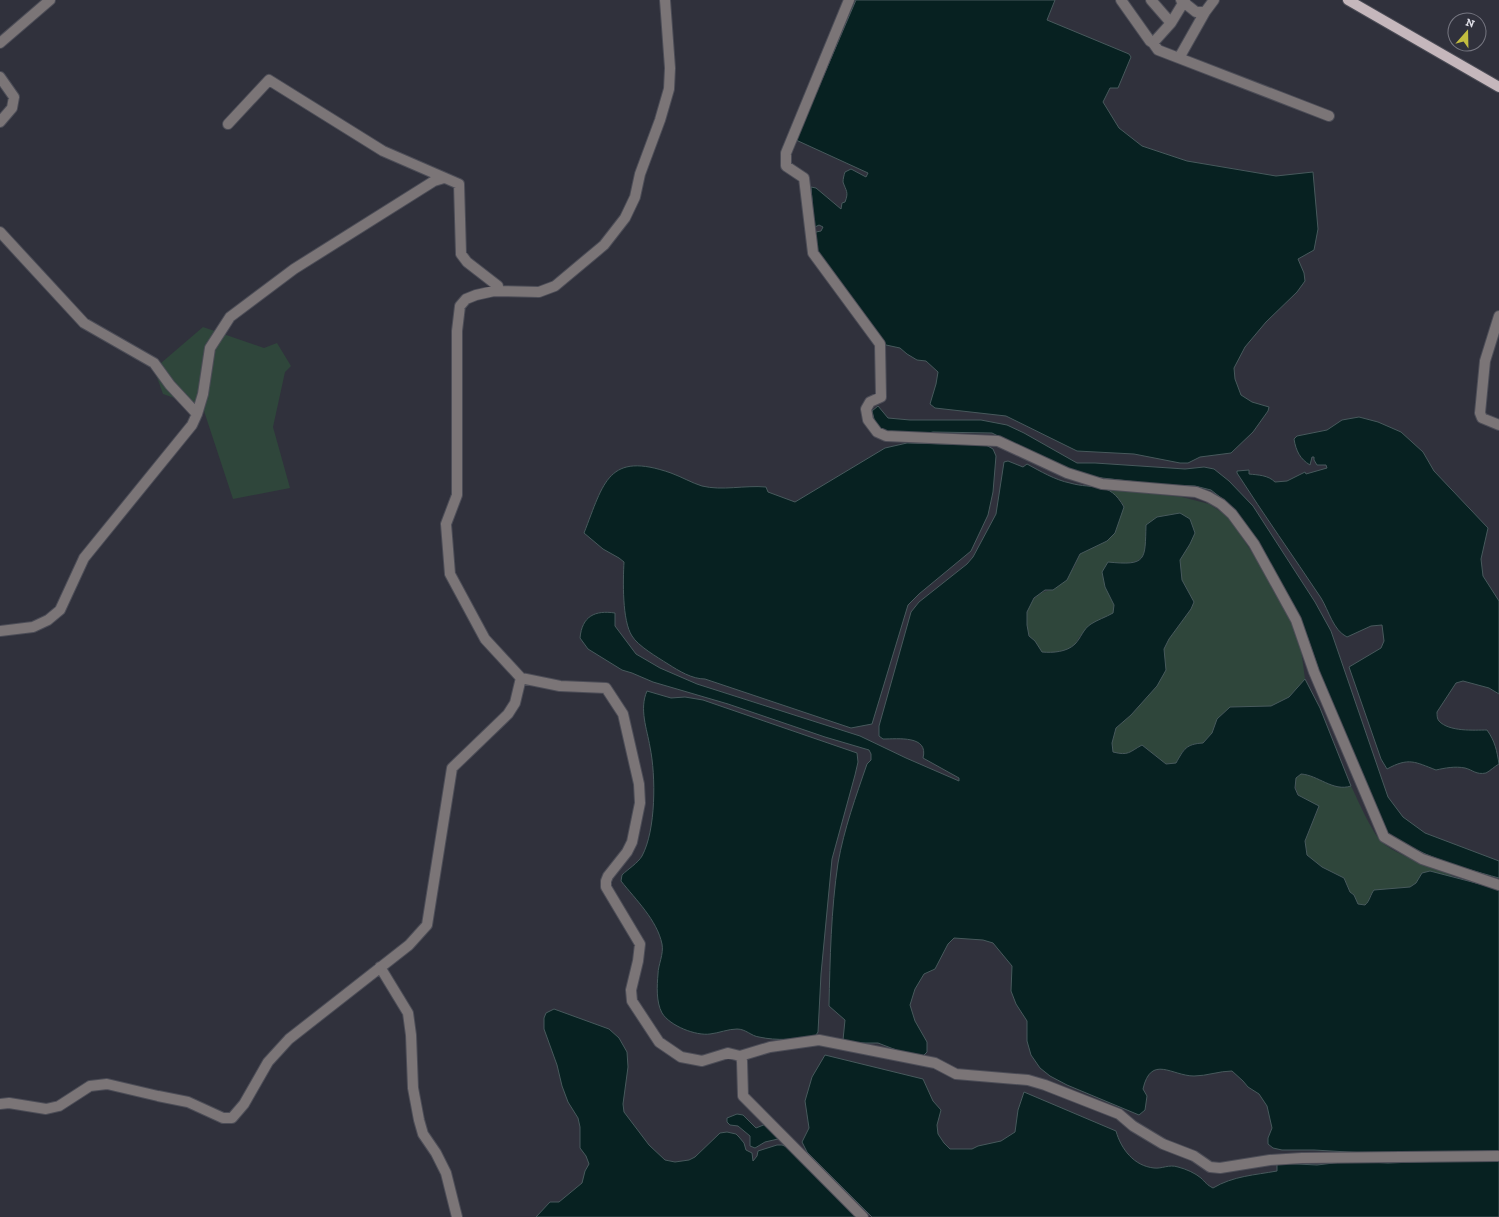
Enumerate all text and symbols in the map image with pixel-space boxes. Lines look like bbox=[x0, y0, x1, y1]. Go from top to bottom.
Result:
north arrow bbox=[1447, 12, 1487, 52]
text: N bbox=[1464, 16, 1477, 31]

